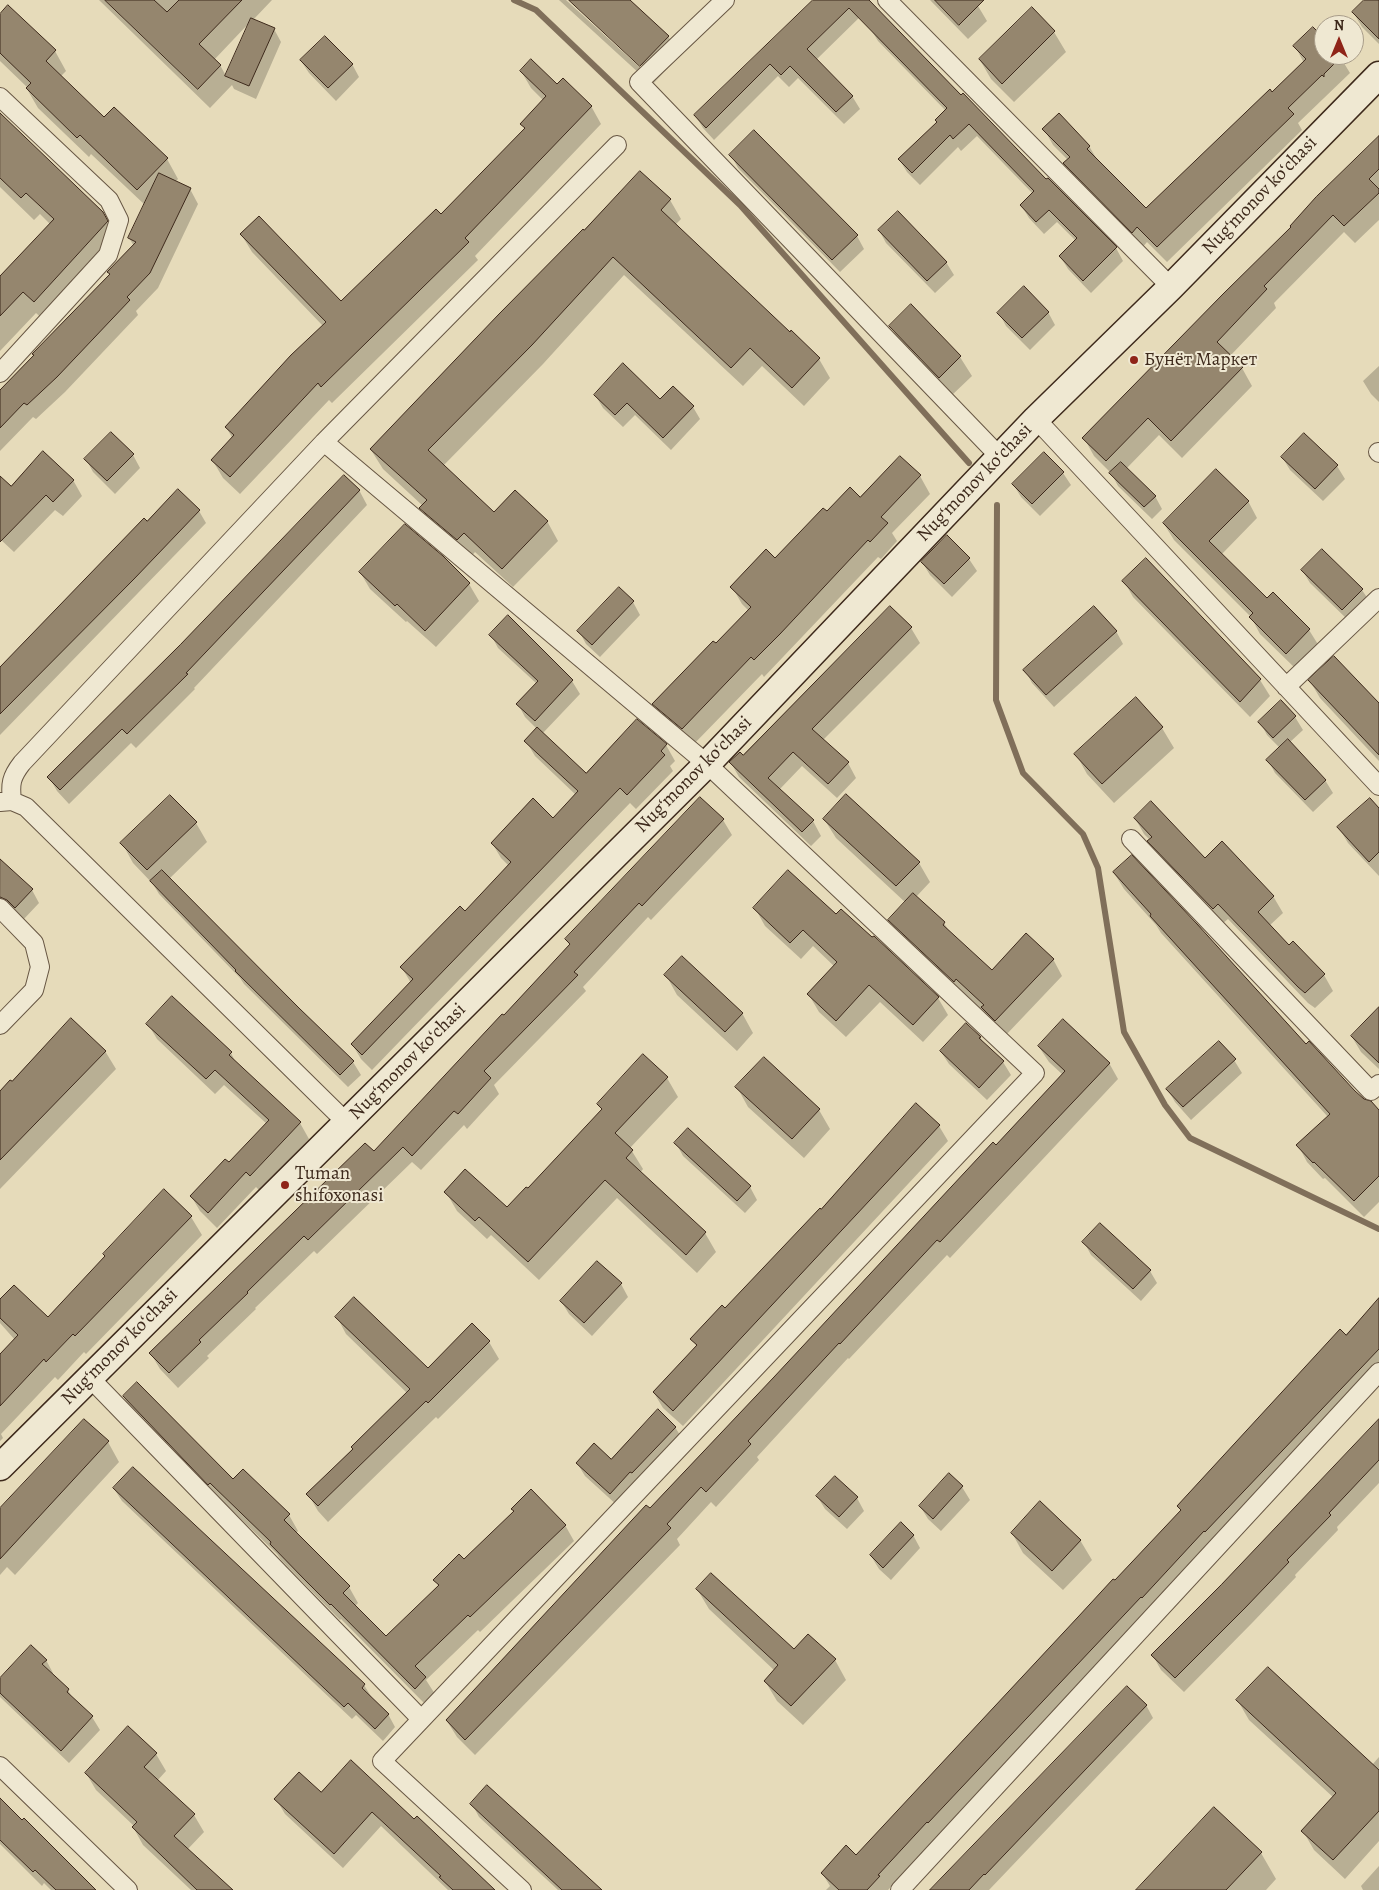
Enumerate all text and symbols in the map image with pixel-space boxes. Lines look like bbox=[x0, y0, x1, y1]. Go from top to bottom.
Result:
north arrow bbox=[1314, 15, 1364, 65]
text: N bbox=[1334, 16, 1344, 35]
street label: Nugʻmonov koʻchasi bbox=[1198, 132, 1322, 260]
place label: Бунёт Маркет bbox=[1144, 349, 1257, 371]
marker: Бунёт Маркет bbox=[1128, 354, 1140, 366]
street label: Nugʻmonov koʻchasi bbox=[913, 419, 1037, 547]
street label: Nugʻmonov koʻchasi bbox=[631, 712, 757, 838]
street label: Nugʻmonov koʻchasi bbox=[345, 999, 471, 1125]
place label: Tuman shifoxonasi bbox=[295, 1163, 384, 1207]
marker: Tuman shifoxonasi bbox=[279, 1179, 291, 1191]
street label: Nugʻmonov koʻchasi bbox=[57, 1284, 183, 1410]

